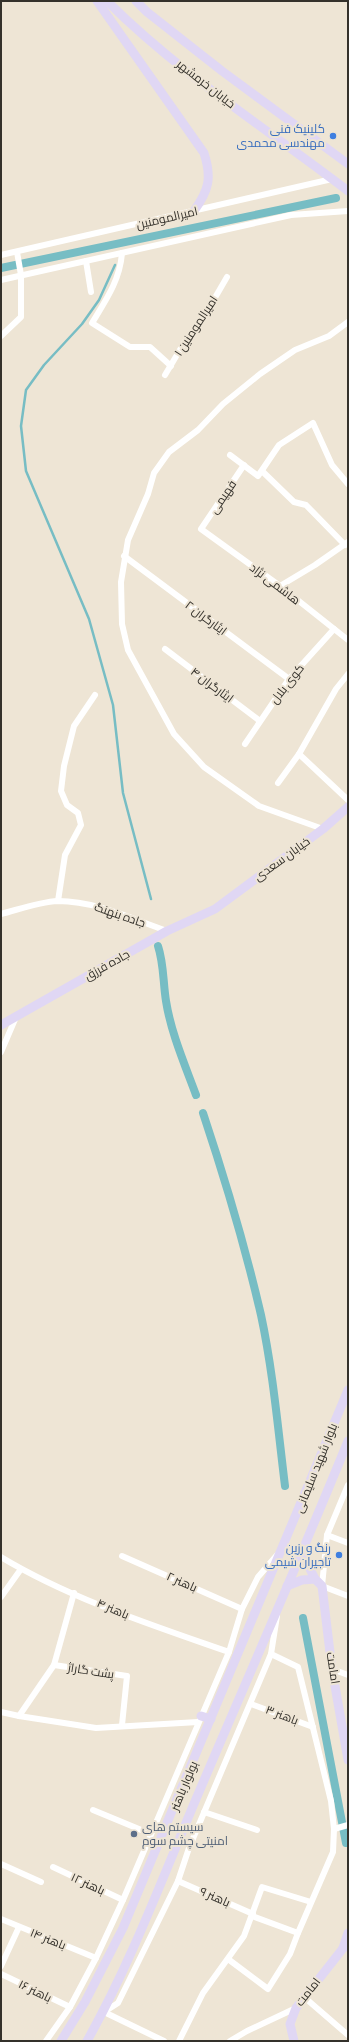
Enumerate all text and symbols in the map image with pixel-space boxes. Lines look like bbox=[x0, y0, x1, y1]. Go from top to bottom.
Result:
street label: خیابان خرمشهر bbox=[173, 55, 239, 111]
place label: کلینیک فنی مهندسی محمدی bbox=[236, 121, 325, 150]
marker: کلینیک فنی مهندسی محمدی bbox=[328, 131, 338, 141]
street label: امیرالمومنین bbox=[135, 203, 199, 232]
street label: امیرالمومنین ۱ bbox=[171, 293, 221, 359]
street label: فهیمی bbox=[206, 477, 239, 516]
street label: هاشمی نژاد bbox=[247, 560, 304, 608]
street label: ایثارگران ۲ bbox=[183, 597, 230, 638]
street label: کوی بلال bbox=[266, 661, 307, 707]
street label: ایثارگران ۴ bbox=[188, 664, 237, 706]
street label: خیابان سعدی bbox=[251, 833, 313, 884]
street label: جاده بنهنگ bbox=[93, 899, 148, 930]
street label: جاده فرزق bbox=[81, 946, 132, 983]
street label: بلوار شهید سلیمانی bbox=[291, 1421, 340, 1515]
place label: رنگ و رزین تاجیران شیمی bbox=[265, 1540, 332, 1569]
marker: رنگ و رزین تاجیران شیمی bbox=[334, 1550, 344, 1560]
street label: باهنر ۲ bbox=[165, 1568, 200, 1595]
street label: باهنر ۴ bbox=[95, 1595, 132, 1622]
street label: امامت bbox=[325, 1651, 343, 1685]
street label: پشت گاراژ bbox=[65, 1659, 116, 1684]
street label: باهنر ۳ bbox=[264, 1701, 301, 1728]
street label: بولوار باهنر bbox=[166, 1759, 201, 1814]
place label: سیستم های امنیتی چشم سوم bbox=[142, 1819, 228, 1850]
marker: سیستم های امنیتی چشم سوم bbox=[129, 1829, 139, 1839]
street label: باهنر ۱۲ bbox=[69, 1869, 108, 1898]
street label: باهنر ۹ bbox=[198, 1883, 233, 1910]
street label: باهنر ۱۴ bbox=[28, 1925, 68, 1952]
street label: امامت bbox=[292, 1974, 323, 2008]
street label: باهنر ۱۶ bbox=[16, 1976, 54, 2005]

